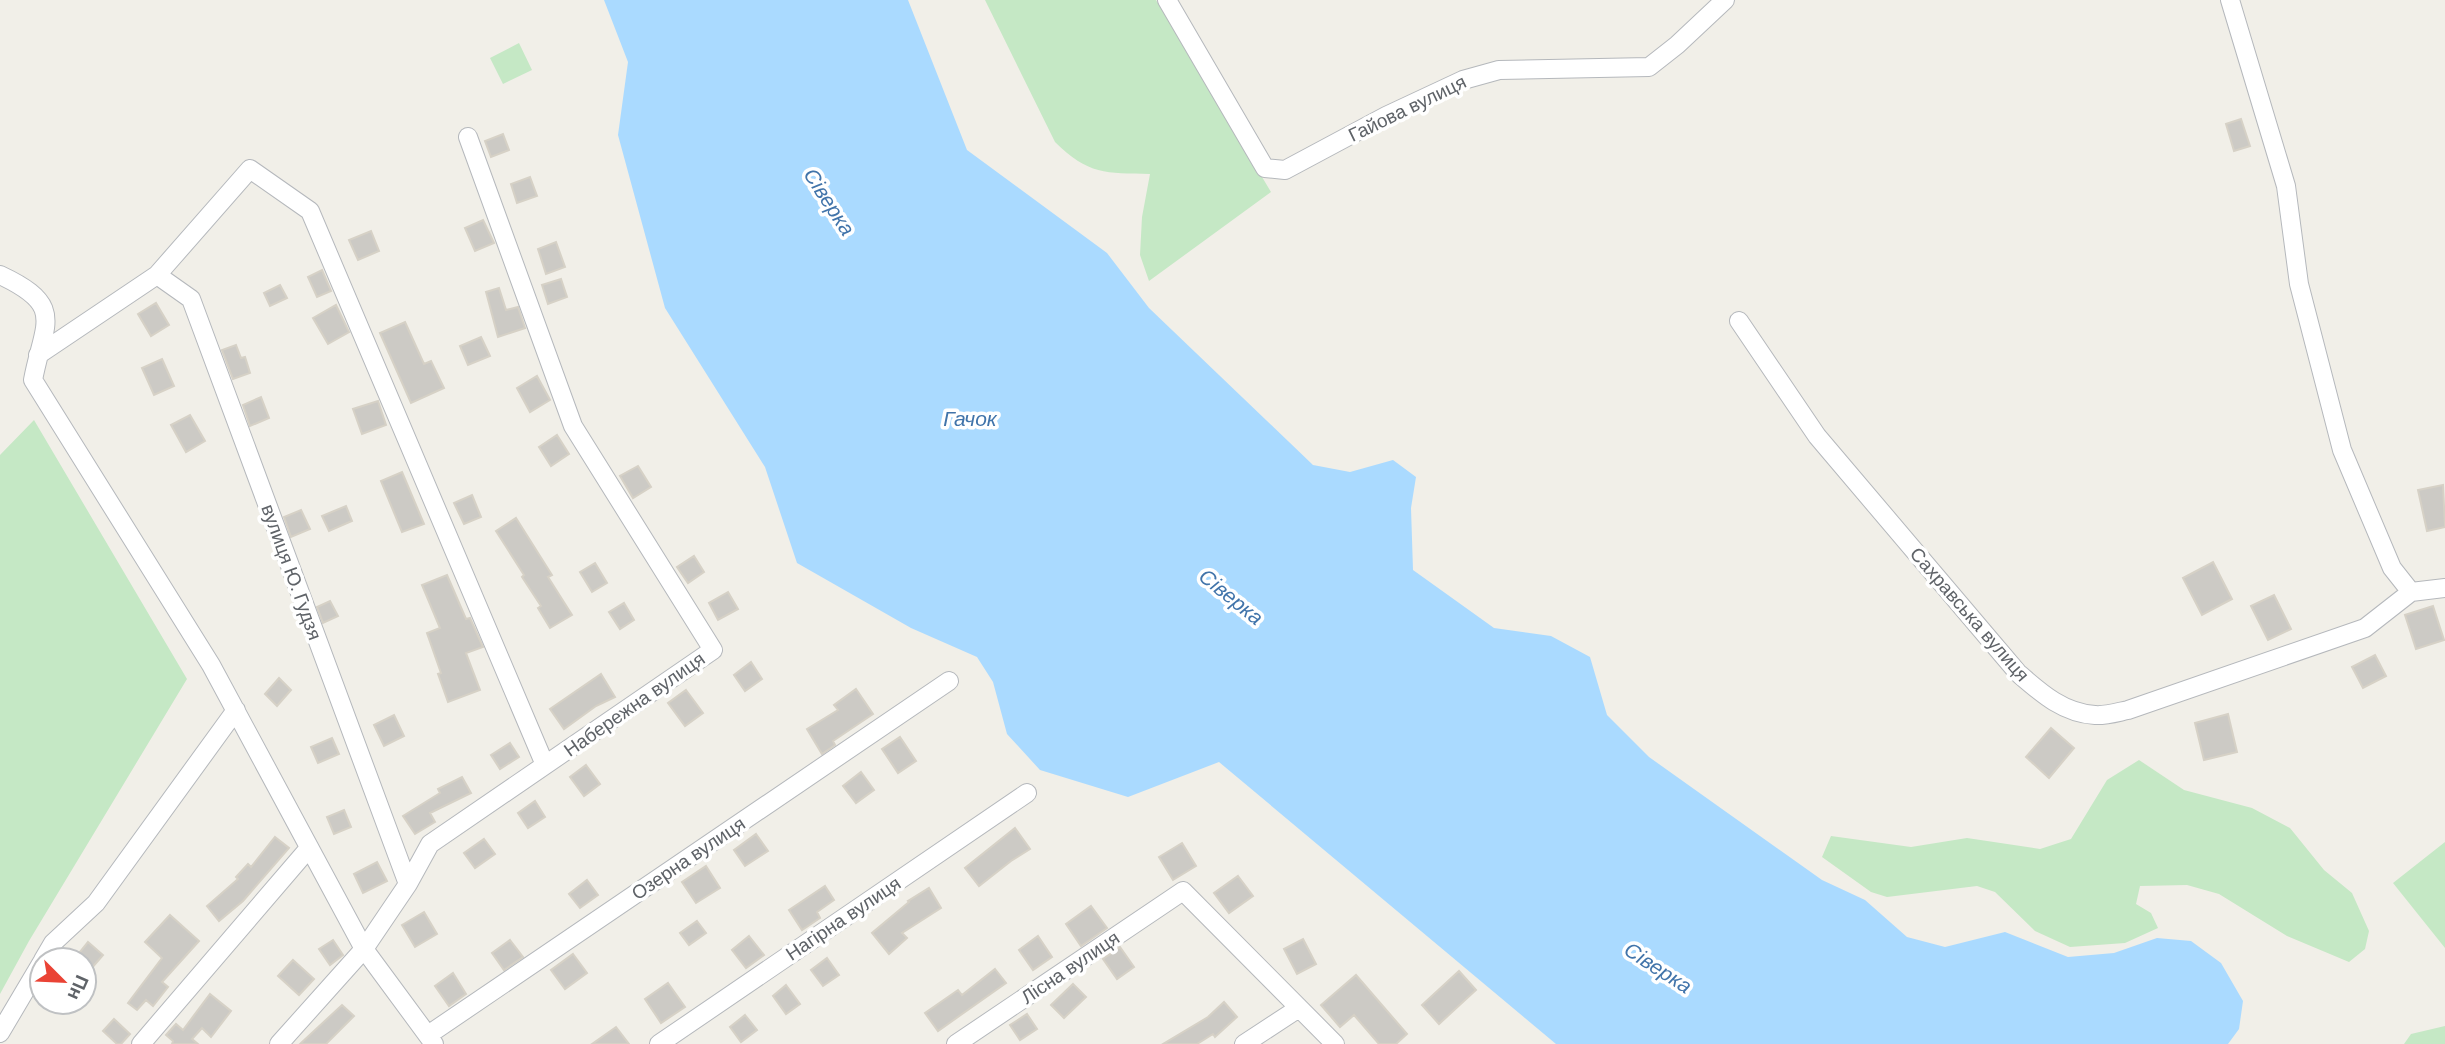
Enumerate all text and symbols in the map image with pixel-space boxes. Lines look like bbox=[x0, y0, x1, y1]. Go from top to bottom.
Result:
street label: Гайова вулиця bbox=[1344, 69, 1470, 148]
water label: Сіверка bbox=[797, 163, 861, 241]
water label: Гачок bbox=[943, 405, 998, 433]
street label: вулиця Ю. Гудзя bbox=[255, 501, 328, 643]
street label: Сахравська вулиця bbox=[1904, 542, 2035, 687]
water label: Сіверка bbox=[1193, 562, 1269, 632]
street label: Набережна вулиця bbox=[559, 646, 710, 763]
street label: Озерна вулиця bbox=[627, 811, 750, 906]
street label: Нагірна вулиця bbox=[781, 871, 906, 966]
street label: Лісна вулиця bbox=[1016, 925, 1124, 1010]
water label: Сіверка bbox=[1619, 936, 1697, 1000]
north arrow bbox=[28, 946, 98, 1016]
text: Пн bbox=[62, 971, 95, 1004]

